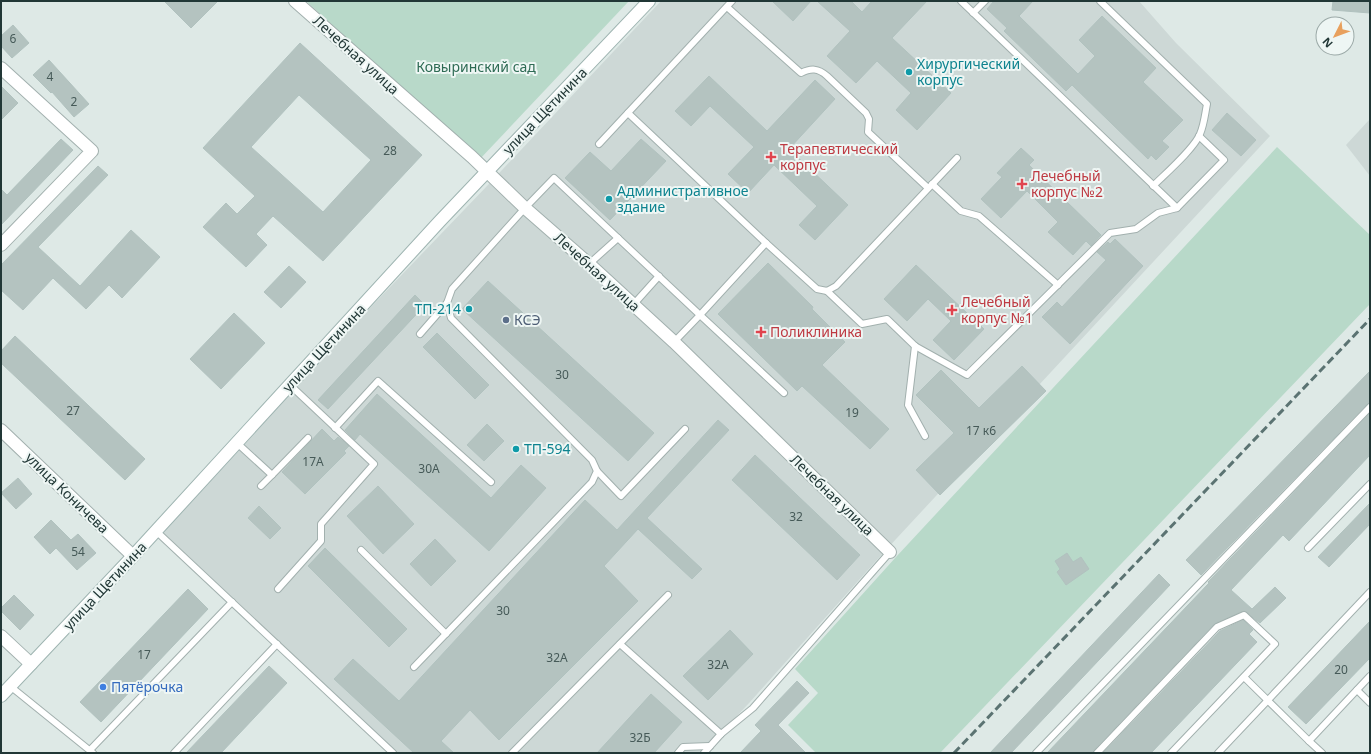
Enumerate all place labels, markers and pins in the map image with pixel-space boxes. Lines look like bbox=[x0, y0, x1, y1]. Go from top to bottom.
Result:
place label: Хирургический корпус bbox=[917, 54, 1020, 89]
marker: Хирургический корпус bbox=[904, 67, 914, 77]
place label: Терапевтический корпус bbox=[780, 139, 898, 174]
marker: Терапевтический корпус bbox=[765, 151, 777, 163]
place label: Лечебный корпус №2 bbox=[1031, 166, 1103, 201]
marker: Лечебный корпус №2 bbox=[1016, 178, 1028, 190]
place label: Административное здание bbox=[617, 181, 749, 216]
marker: Административное здание bbox=[604, 194, 614, 204]
place label: Лечебный корпус №1 bbox=[961, 292, 1033, 327]
place label: ТП-214 bbox=[414, 299, 461, 318]
marker: ТП-214 bbox=[464, 304, 474, 314]
marker: Лечебный корпус №1 bbox=[946, 304, 958, 316]
place label: КСЭ bbox=[514, 310, 541, 329]
marker: КСЭ bbox=[501, 315, 511, 325]
place label: Поликлиника bbox=[770, 322, 862, 341]
marker: Поликлиника bbox=[755, 326, 767, 338]
place label: ТП-594 bbox=[524, 439, 571, 458]
marker: ТП-594 bbox=[511, 444, 521, 454]
place label: Пятёрочка bbox=[111, 677, 183, 696]
marker: Пятёрочка bbox=[98, 682, 108, 692]

